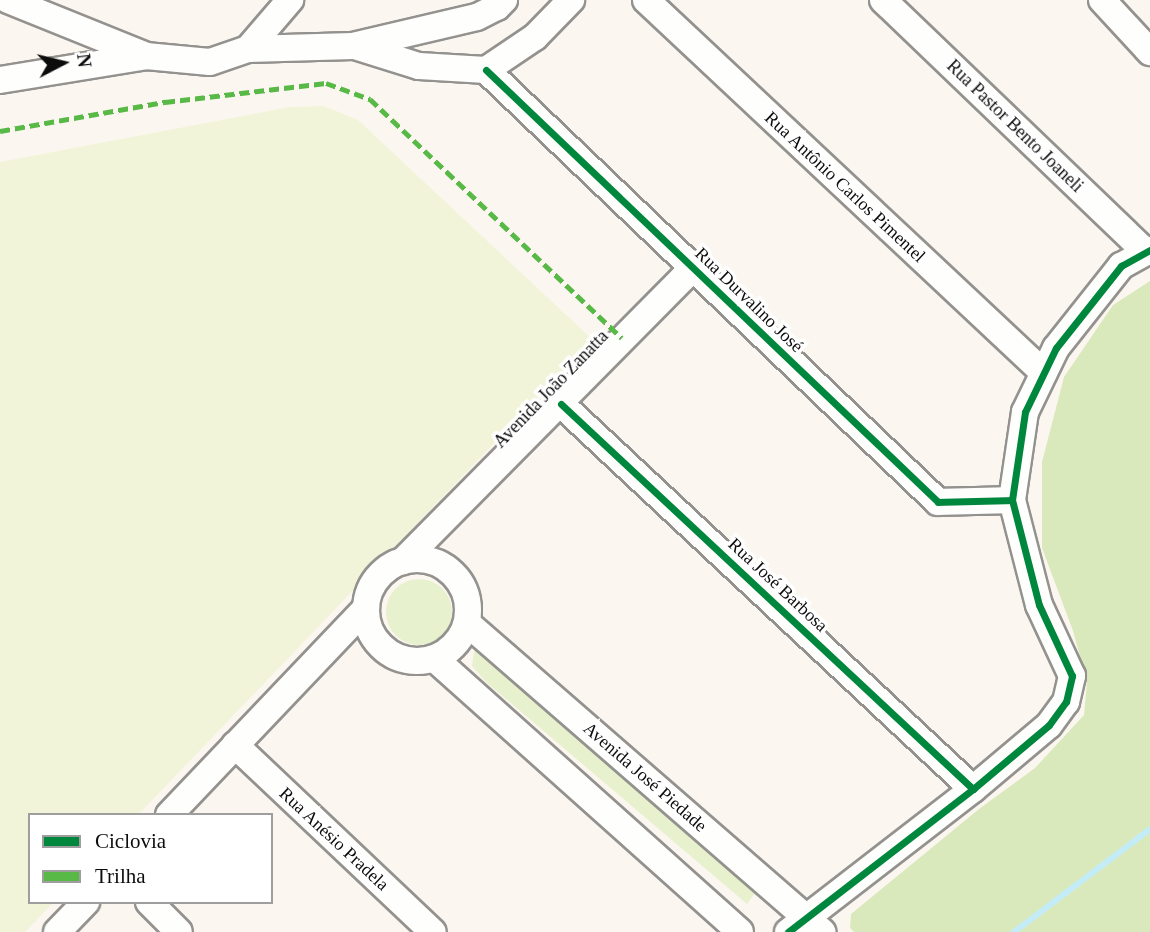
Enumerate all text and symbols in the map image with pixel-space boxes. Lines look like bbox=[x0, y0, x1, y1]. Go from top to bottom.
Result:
north arrow bbox=[28, 28, 98, 98]
text: N bbox=[73, 52, 96, 68]
street label: Rua Pastor Bento Joaneli bbox=[942, 55, 1088, 197]
street label: Rua Antônio Carlos Pimentel bbox=[760, 107, 930, 267]
street label: Rua Durvalino José bbox=[690, 243, 808, 357]
street label: Avenida João Zanatta bbox=[489, 326, 613, 452]
street label: Rua José Barbosa bbox=[724, 533, 832, 637]
street label: Avenida José Piedade bbox=[579, 717, 711, 837]
street label: Rua Anésio Pradela bbox=[274, 782, 394, 896]
legend bbox=[28, 813, 273, 904]
text: Ciclovia bbox=[95, 829, 166, 853]
text: Trilha bbox=[95, 864, 146, 888]

